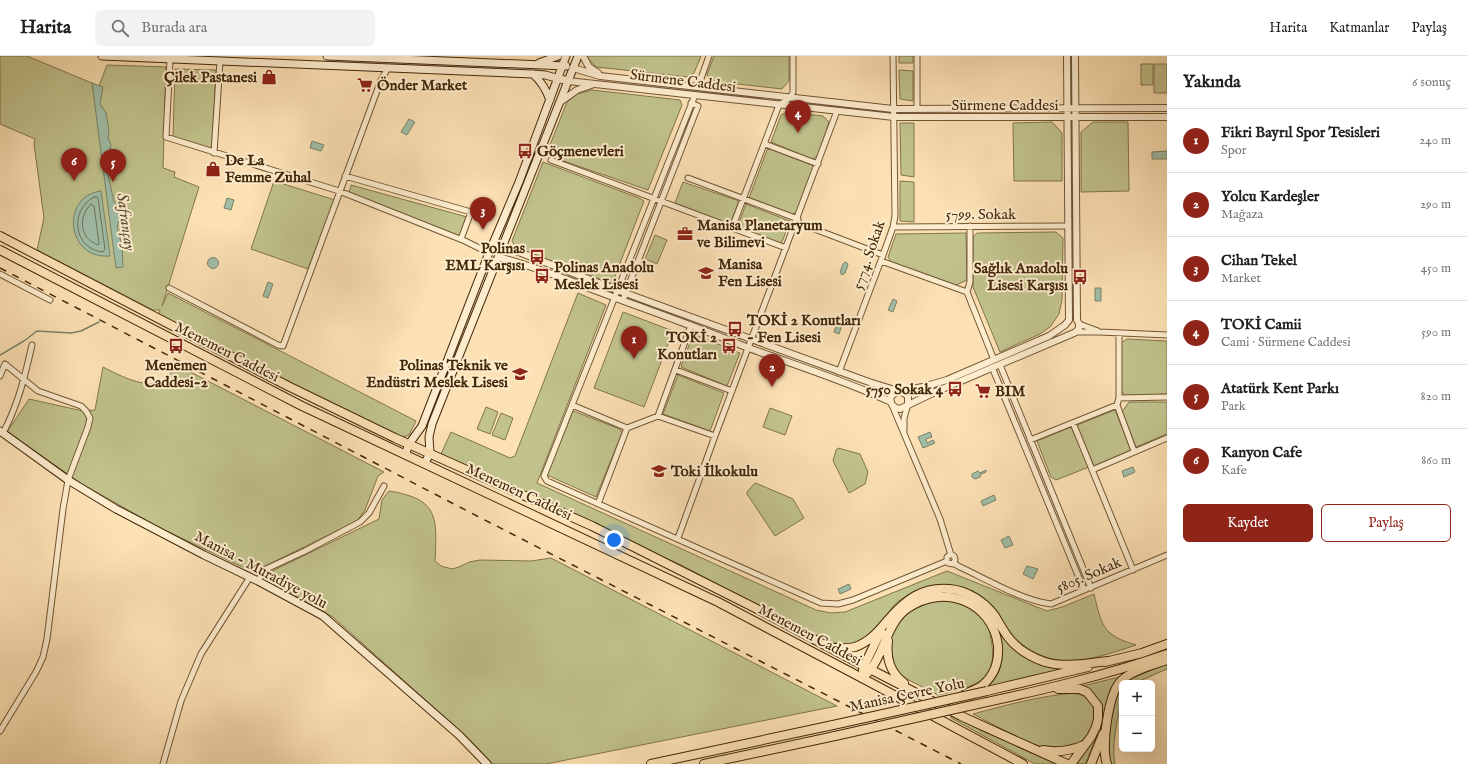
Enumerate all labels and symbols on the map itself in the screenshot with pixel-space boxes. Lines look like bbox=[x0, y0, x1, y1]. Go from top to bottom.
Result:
street label: Sürmene Caddesi bbox=[629, 65, 737, 97]
place label: Çilek Pastanesi bbox=[164, 68, 257, 87]
shop icon: Çilek Pastanesi bbox=[260, 68, 278, 86]
supermarket icon: Önder Market bbox=[356, 76, 374, 94]
place label: Önder Market bbox=[377, 76, 468, 95]
street label: Sürmene Caddesi bbox=[952, 96, 1058, 115]
pin: 4 bbox=[785, 100, 811, 133]
bus stop icon: Göçmenevleri bbox=[516, 142, 534, 160]
place label: Göçmenevleri bbox=[537, 142, 624, 161]
pin: 6 bbox=[61, 148, 87, 181]
pin: 5 bbox=[100, 149, 126, 182]
place label: De La Femme Zuhal bbox=[225, 151, 312, 187]
shop icon: De La Femme Zuhal bbox=[204, 160, 222, 178]
water label: Safrançay bbox=[111, 192, 139, 253]
pin: 3 bbox=[470, 197, 496, 230]
street label: 5799. Sokak bbox=[946, 205, 1017, 224]
place label: Manisa Planetaryum ve Bilimevi bbox=[696, 216, 823, 252]
street label: 5774. Sokak bbox=[848, 217, 890, 292]
office icon: Manisa Planetaryum ve Bilimevi bbox=[676, 225, 694, 243]
place label: Polinas EML Karşısı bbox=[445, 239, 526, 275]
bus stop icon: Polinas EML Karşısı bbox=[528, 248, 546, 266]
place label: Manisa Fen Lisesi bbox=[718, 255, 782, 291]
place label: Polinas Anadolu Meslek Lisesi bbox=[554, 258, 654, 294]
place label: Sağlık Anadolu Lisesi Karşısı bbox=[974, 259, 1068, 295]
school or university icon: Manisa Fen Lisesi bbox=[697, 264, 715, 282]
bus stop icon: Polinas Anadolu Meslek Lisesi bbox=[533, 267, 551, 285]
bus stop icon: Sağlık Anadolu Lisesi Karşısı bbox=[1071, 268, 1089, 286]
place label: TOKİ 2 Konutları - Fen Lisesi bbox=[746, 311, 861, 347]
street label: Menemen Caddesi bbox=[172, 317, 282, 387]
bus stop icon: TOKİ 2 Konutları - Fen Lisesi bbox=[726, 320, 744, 338]
pin: 1 bbox=[621, 326, 647, 359]
place label: TOKİ 2 Konutları bbox=[657, 328, 717, 364]
bus stop icon: Menemen Caddesi-2 bbox=[167, 337, 185, 355]
bus stop icon: TOKİ 2 Konutları bbox=[720, 337, 738, 355]
pin: 2 bbox=[759, 354, 785, 387]
place label: Menemen Caddesi-2 bbox=[144, 356, 208, 392]
place label: Polinas Teknik ve Endüstri Meslek Lisesi bbox=[366, 356, 508, 392]
school or university icon: Polinas Teknik ve Endüstri Meslek Lisesi bbox=[511, 365, 529, 383]
place label: 5750 Sokak 4 bbox=[866, 380, 944, 399]
bus stop icon: 5750 Sokak 4 bbox=[946, 380, 964, 398]
supermarket icon: BIM bbox=[974, 382, 992, 400]
place label: BIM bbox=[995, 382, 1025, 401]
street label: Menemen Caddesi bbox=[463, 459, 575, 525]
school or university icon: Toki İlkokulu bbox=[650, 462, 668, 480]
place label: Toki İlkokulu bbox=[670, 462, 758, 481]
street label: Manisa - Muradiye yolu bbox=[191, 527, 331, 613]
your location bbox=[604, 530, 624, 550]
street label: 5805. Sokak bbox=[1054, 552, 1125, 597]
street label: Menemen Caddesi bbox=[755, 600, 865, 670]
street label: Manisa Çevre Yolu bbox=[848, 674, 966, 716]

